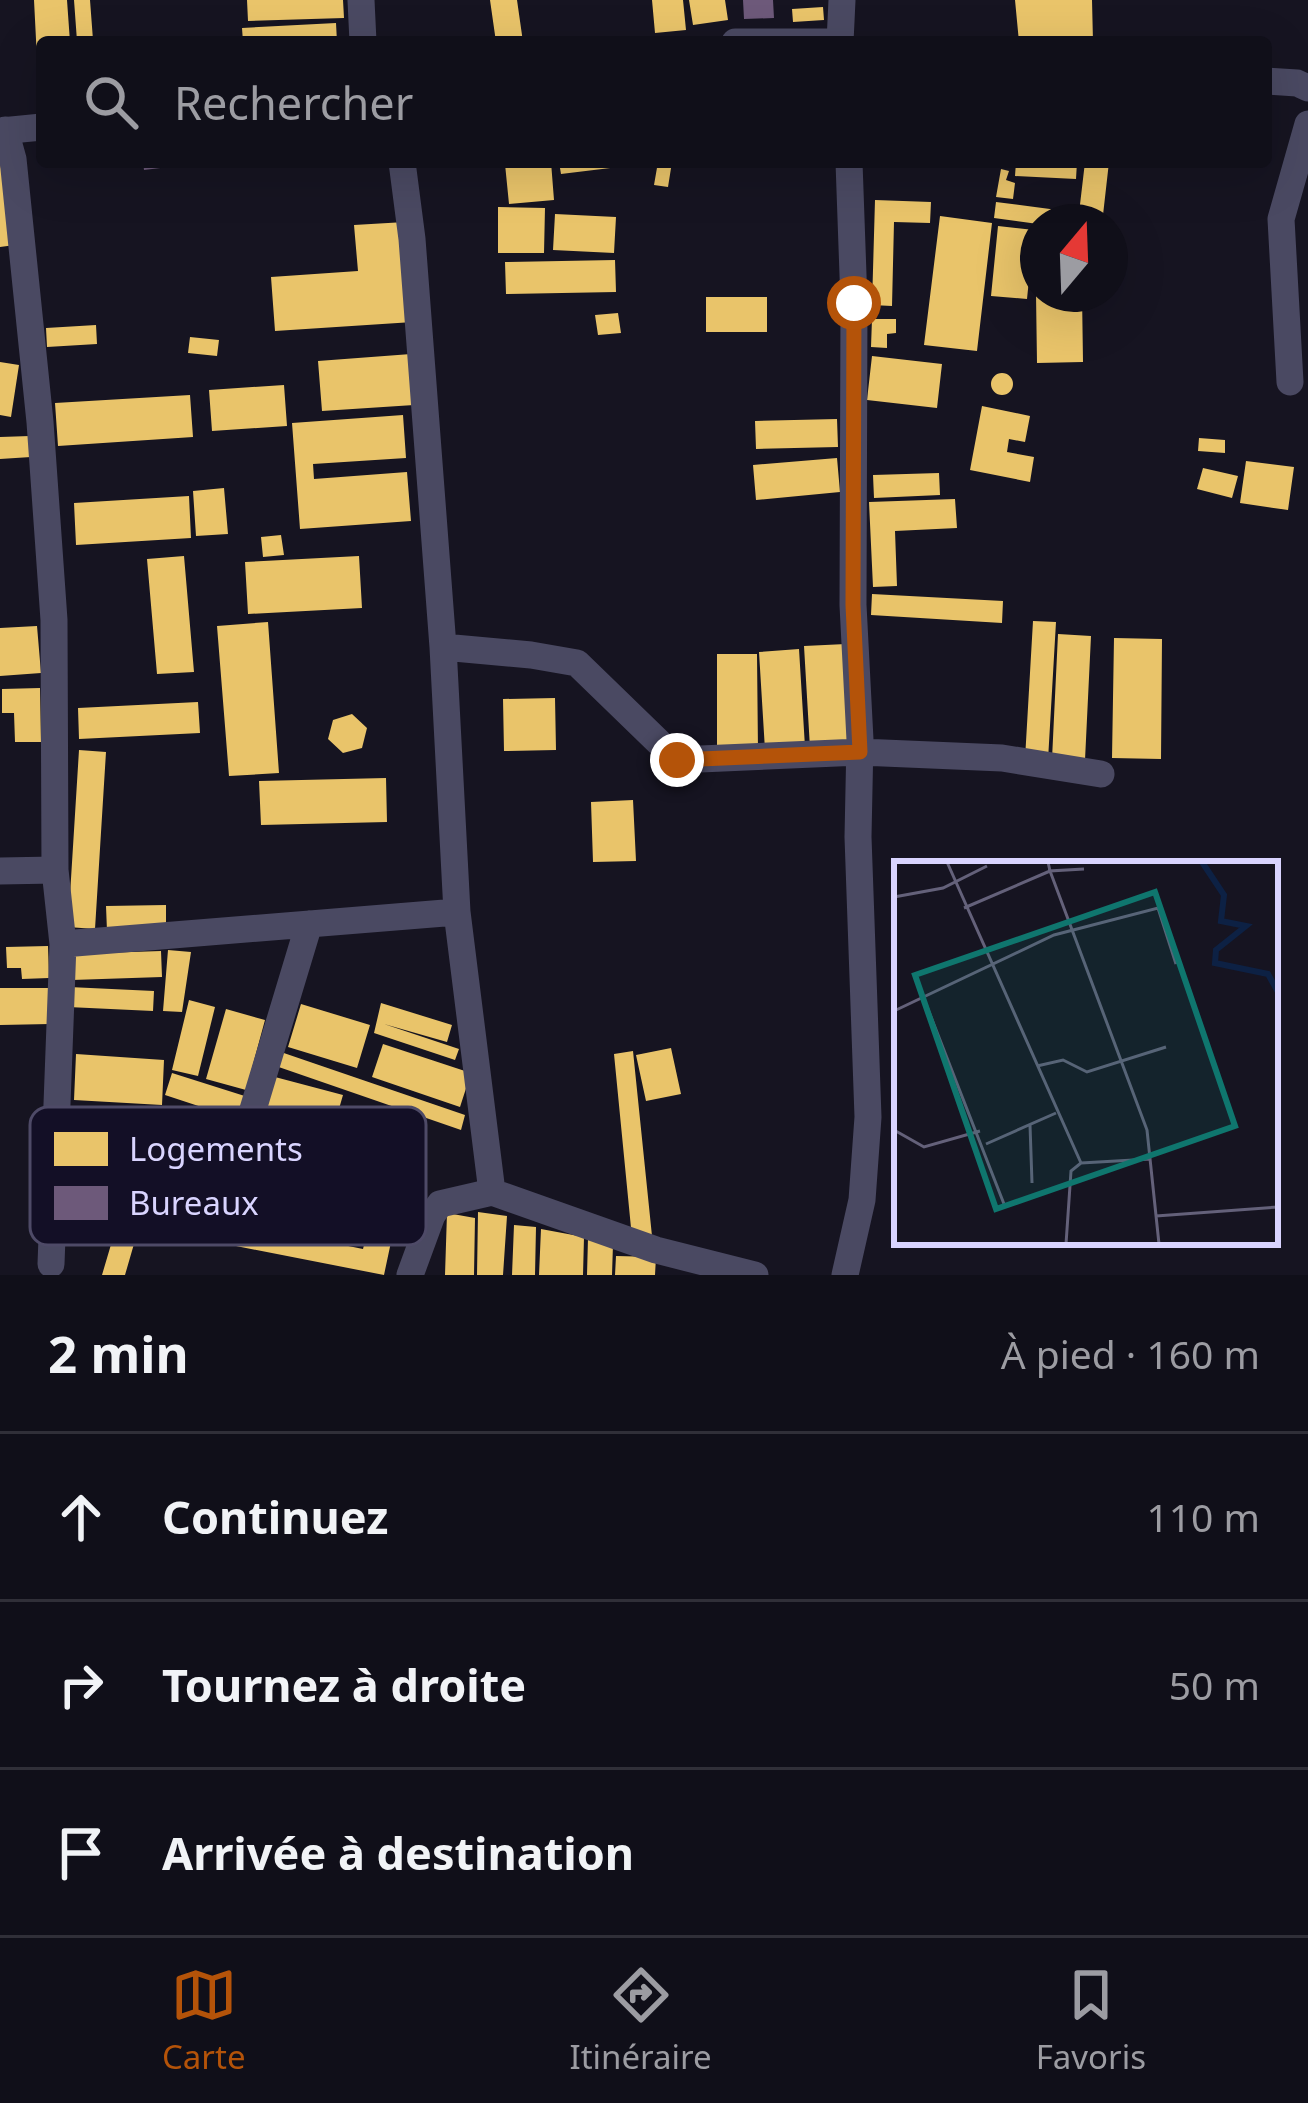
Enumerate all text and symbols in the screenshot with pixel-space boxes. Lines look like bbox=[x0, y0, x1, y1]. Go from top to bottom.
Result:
search box bbox=[36, 36, 1272, 168]
icon: search bbox=[78, 69, 144, 135]
text: Rechercher bbox=[174, 72, 413, 133]
north arrow bbox=[1020, 204, 1128, 312]
route start bbox=[827, 276, 881, 330]
route end bbox=[650, 733, 704, 787]
inset map bbox=[894, 861, 1278, 1245]
legend bbox=[30, 1107, 426, 1245]
text: Logements bbox=[129, 1126, 303, 1171]
text: Bureaux bbox=[129, 1180, 259, 1225]
text: 2 min bbox=[48, 1318, 189, 1388]
text: À pied · 160 m bbox=[1001, 1327, 1260, 1380]
icon: ahead bbox=[48, 1484, 114, 1550]
text: Continuez bbox=[162, 1486, 388, 1547]
text: 110 m bbox=[1146, 1490, 1260, 1543]
icon: right bbox=[48, 1652, 114, 1718]
text: Tournez à droite bbox=[162, 1654, 526, 1715]
text: 50 m bbox=[1169, 1658, 1260, 1711]
icon: arrive bbox=[48, 1820, 114, 1886]
text: Arrivée à destination bbox=[162, 1822, 634, 1883]
tab: Carte bbox=[162, 1962, 246, 2079]
tab: Itinéraire bbox=[569, 1962, 712, 2079]
tab: Favoris bbox=[1036, 1962, 1146, 2079]

